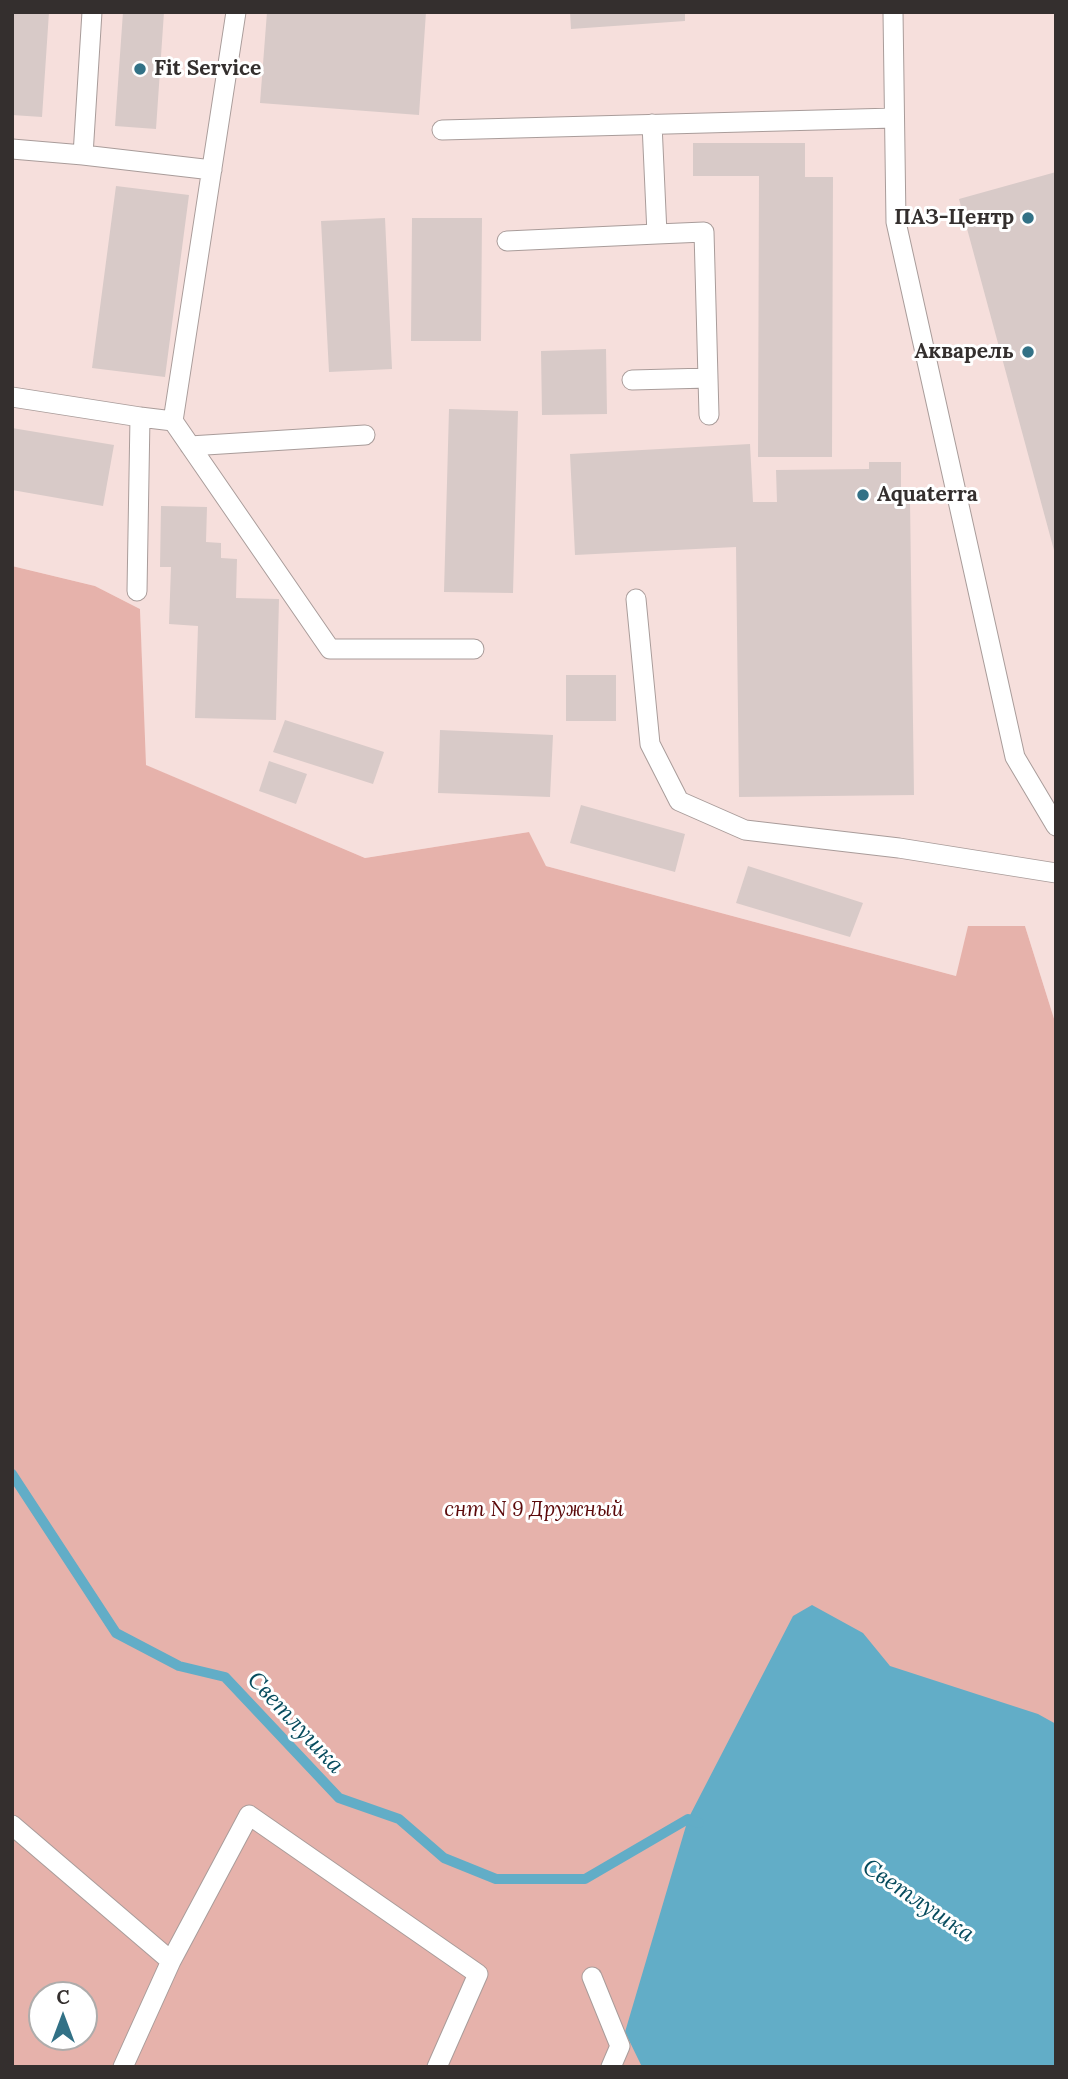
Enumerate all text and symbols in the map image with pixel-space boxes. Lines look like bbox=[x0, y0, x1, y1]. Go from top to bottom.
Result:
place label: Fit Service bbox=[154, 56, 261, 82]
marker: Fit Service bbox=[132, 61, 148, 77]
place label: ПАЗ-Центр bbox=[894, 205, 1014, 231]
marker: ПАЗ-Центр bbox=[1020, 210, 1036, 226]
place label: Акварель bbox=[914, 339, 1014, 365]
marker: Акварель bbox=[1020, 344, 1036, 360]
place label: Aquaterra bbox=[877, 482, 978, 508]
marker: Aquaterra bbox=[855, 487, 871, 503]
park label: снт N 9 Дружный bbox=[444, 1497, 624, 1523]
water label: Светлушка bbox=[241, 1666, 349, 1780]
water label: Светлушка bbox=[857, 1854, 979, 1948]
north arrow bbox=[28, 1981, 98, 2051]
text: С bbox=[56, 1985, 70, 2009]

